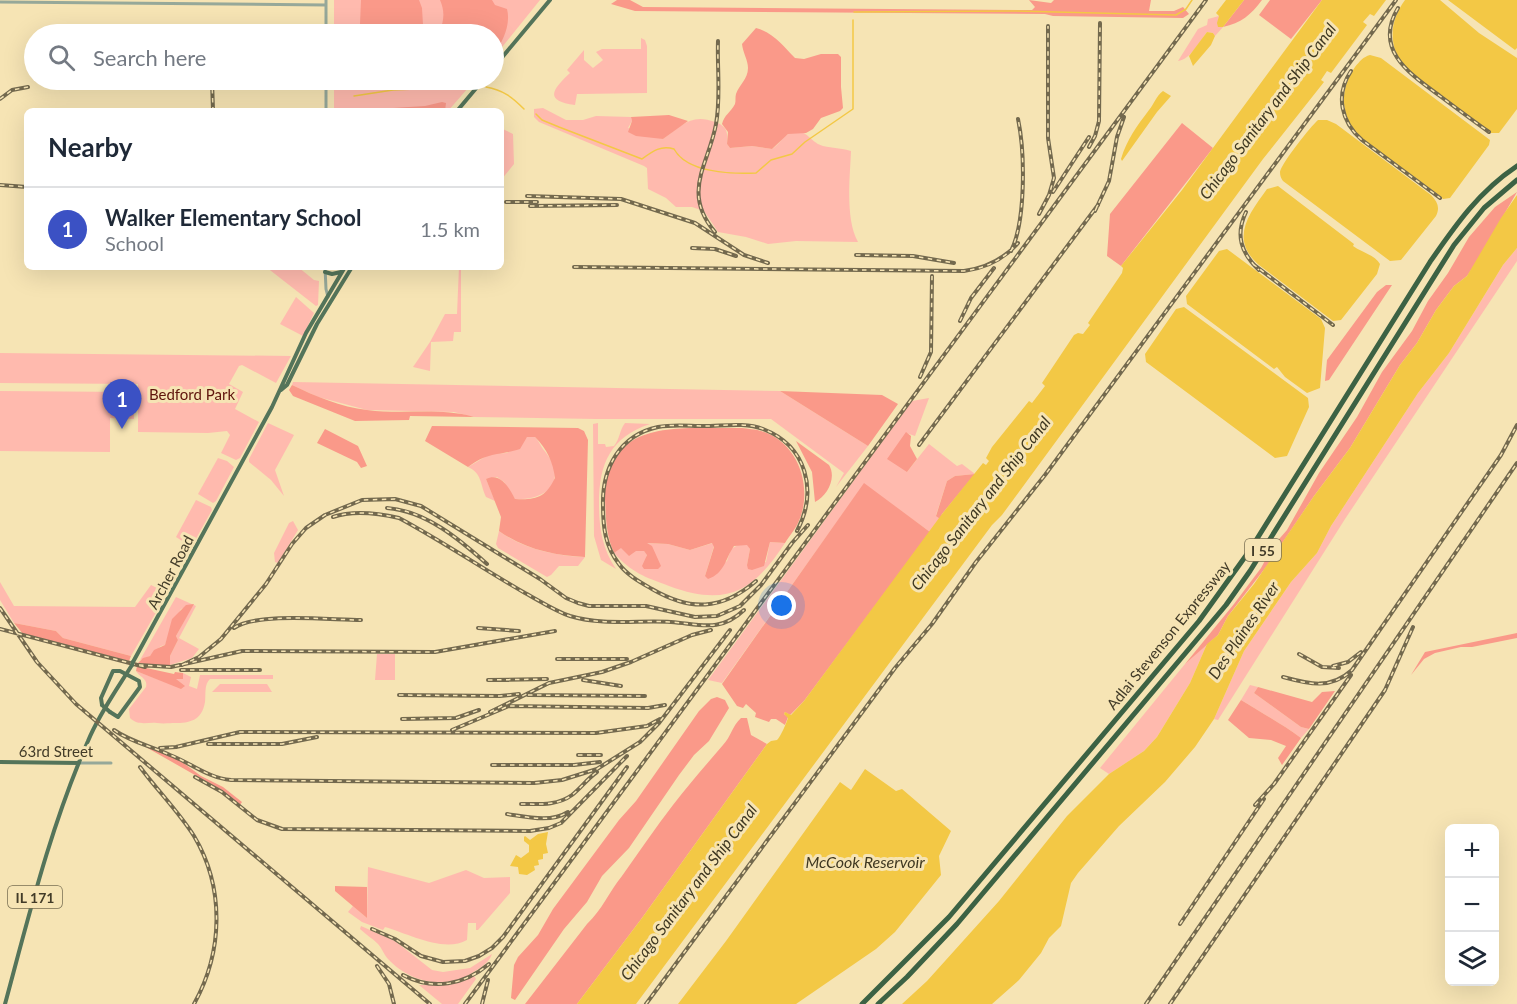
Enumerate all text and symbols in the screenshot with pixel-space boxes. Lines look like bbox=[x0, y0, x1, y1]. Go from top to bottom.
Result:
water label: Chicago Sanitary and Ship Canal bbox=[1195, 19, 1340, 203]
search box bbox=[24, 24, 504, 90]
icon: search bbox=[45, 41, 78, 74]
text: Search here bbox=[93, 44, 206, 71]
text: Nearby bbox=[48, 131, 133, 163]
text: Walker Elementary School bbox=[105, 204, 361, 231]
text: 1 bbox=[62, 217, 73, 241]
text: 1.5 km bbox=[420, 217, 480, 241]
text: School bbox=[105, 231, 164, 255]
pin: 1 bbox=[102, 380, 142, 429]
park label: Bedford Park bbox=[149, 385, 235, 403]
water label: Chicago Sanitary and Ship Canal bbox=[906, 412, 1054, 594]
street label: Archer Road bbox=[143, 532, 197, 612]
road number: I 55 bbox=[1245, 539, 1281, 561]
street label: Adlai Stevenson Expressway bbox=[1102, 557, 1234, 713]
water label: Des Plaines River bbox=[1203, 577, 1283, 682]
your location bbox=[767, 591, 796, 620]
street label: 63rd Street bbox=[19, 742, 94, 760]
water label: Chicago Sanitary and Ship Canal bbox=[616, 800, 761, 984]
map controls bbox=[1445, 824, 1499, 986]
button: + bbox=[1445, 824, 1499, 878]
water label: McCook Reservoir bbox=[805, 852, 925, 871]
button: − bbox=[1445, 878, 1499, 932]
road number: IL 171 bbox=[8, 886, 62, 908]
button: layers bbox=[1445, 932, 1499, 986]

